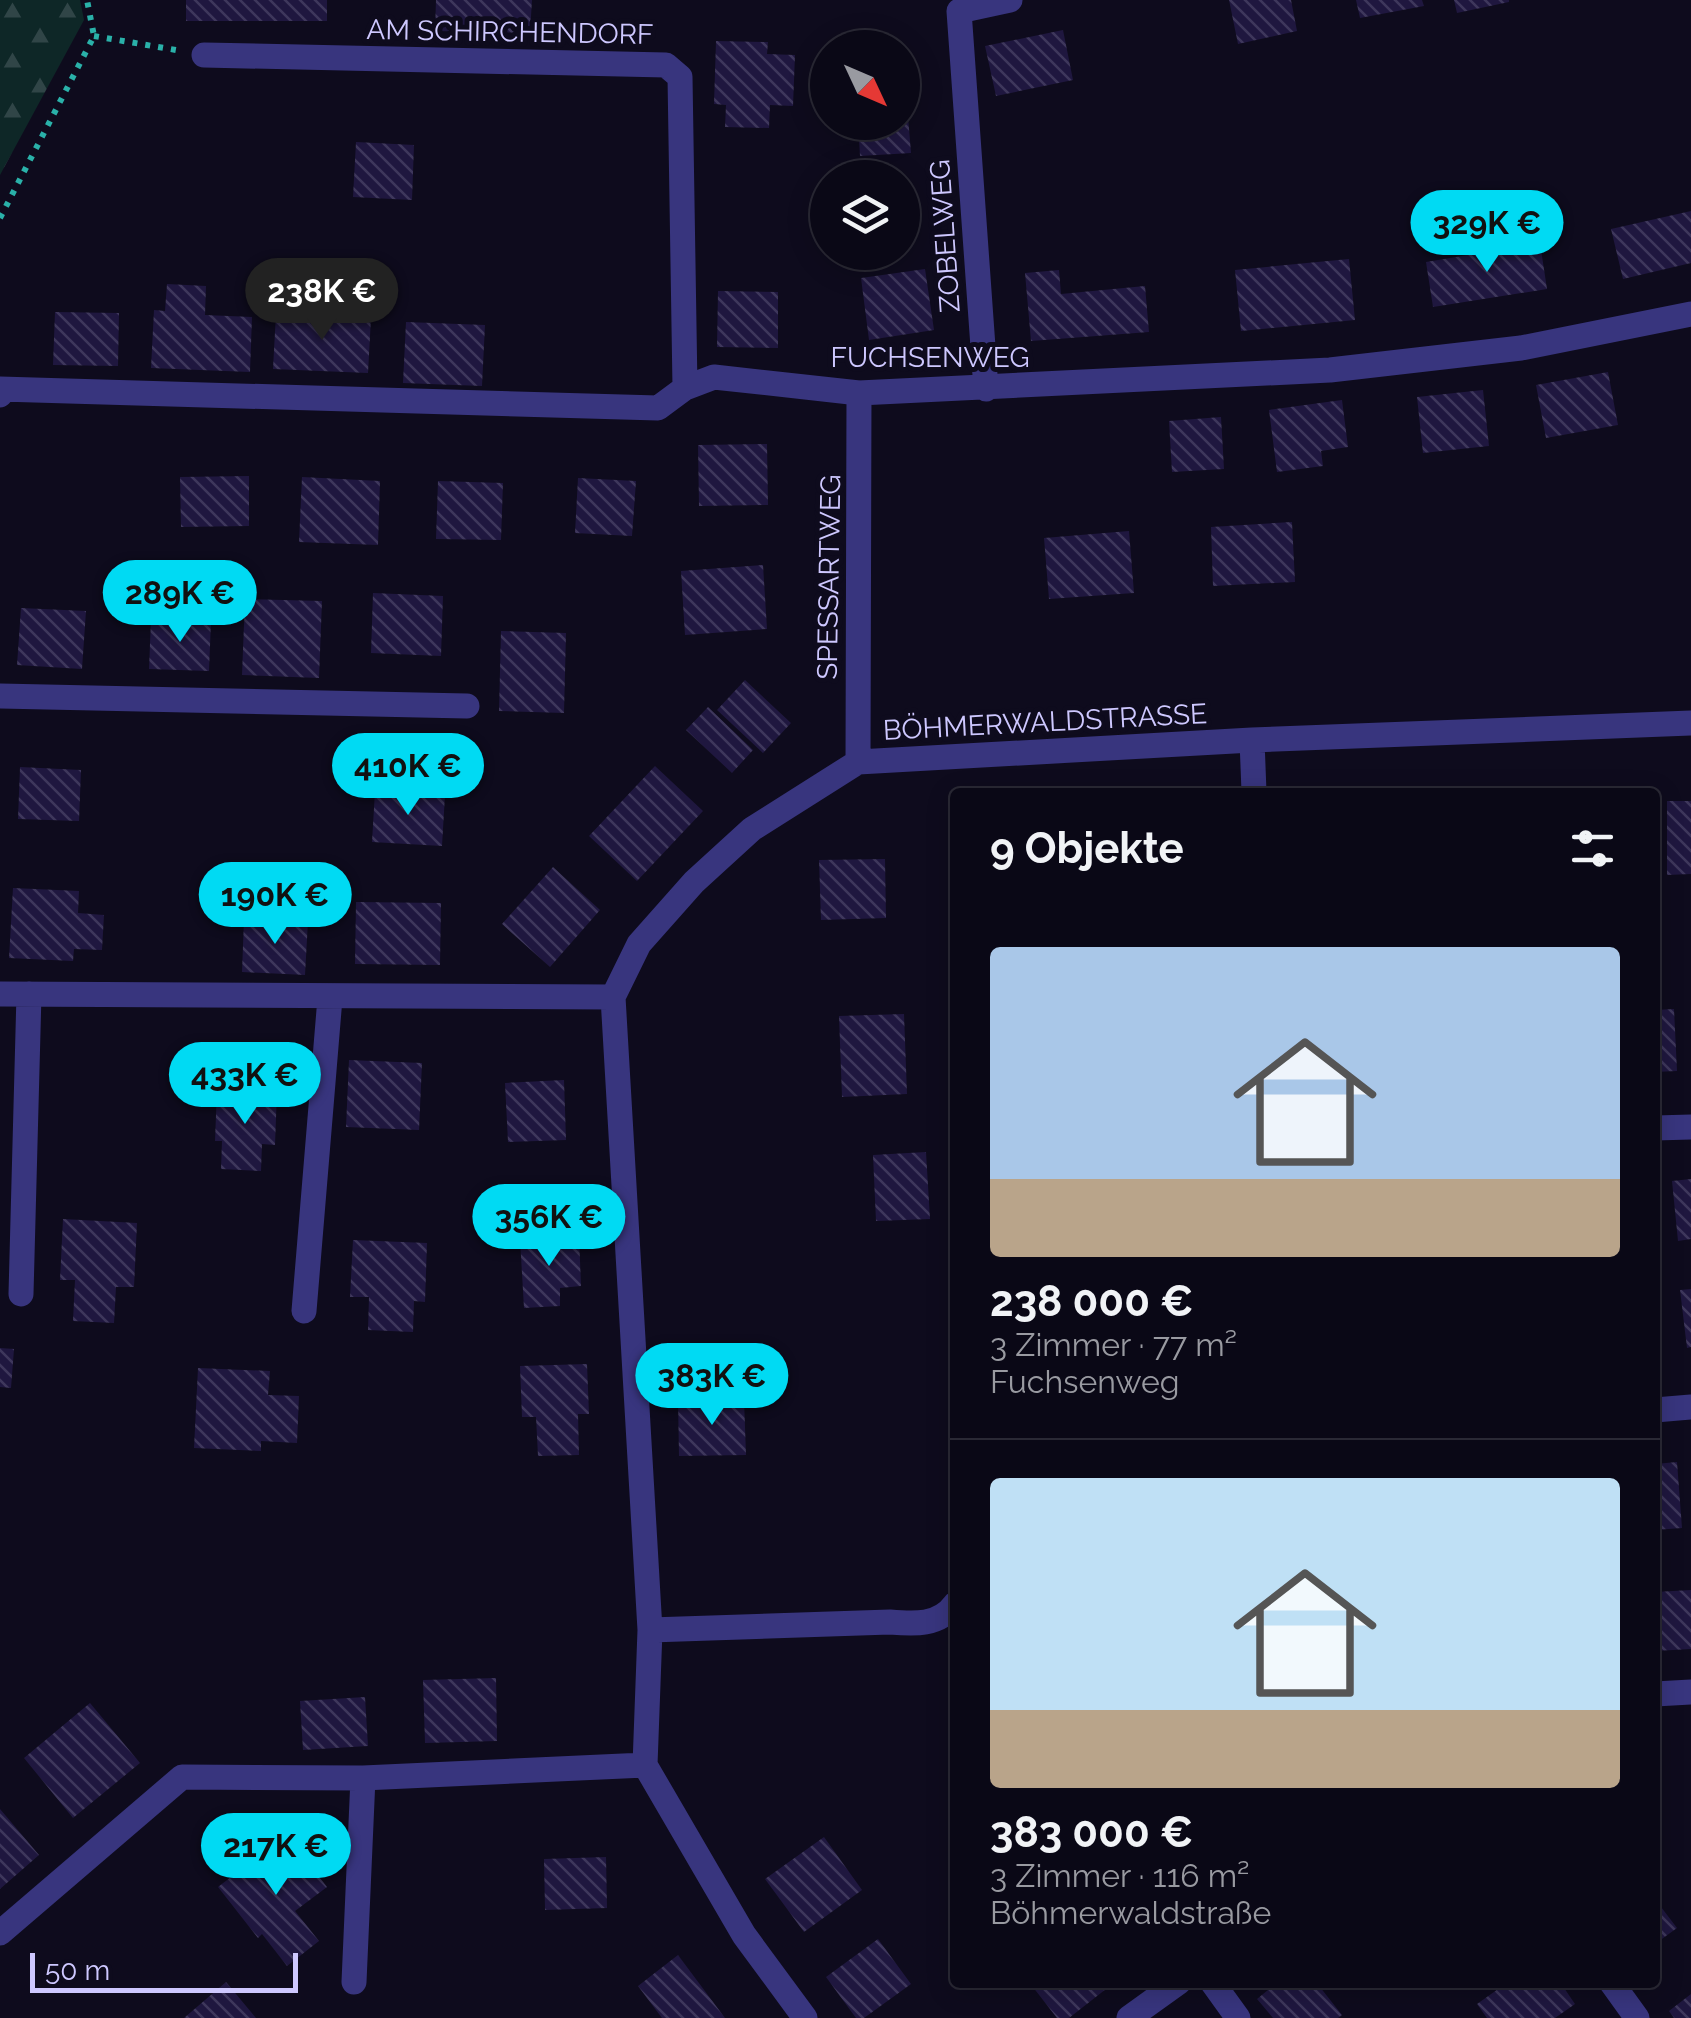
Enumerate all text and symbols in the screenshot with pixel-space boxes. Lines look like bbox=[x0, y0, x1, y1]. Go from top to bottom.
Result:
street label: AM SCHIRCHENDORF bbox=[366, 13, 654, 51]
north arrow bbox=[810, 30, 920, 140]
map controls bbox=[810, 30, 920, 270]
street label: ZOBELWEG bbox=[923, 158, 967, 314]
button: layers bbox=[810, 160, 920, 270]
pin: 329K € bbox=[1406, 190, 1568, 275]
text: 329K € bbox=[1433, 204, 1542, 241]
pin: 238K € bbox=[241, 258, 403, 343]
text: 238K € bbox=[267, 272, 377, 309]
street label: FUCHSENWEG bbox=[830, 341, 1030, 374]
street label: SPESSARTWEG bbox=[811, 474, 847, 680]
pin: 289K € bbox=[99, 560, 261, 645]
text: 289K € bbox=[125, 574, 235, 611]
street label: BÖHMERWALDSTRASSE bbox=[882, 697, 1208, 747]
pin: 410K € bbox=[327, 733, 489, 818]
text: 410K € bbox=[354, 747, 462, 784]
icon: filters bbox=[1565, 821, 1620, 876]
text: 9 Objekte bbox=[990, 824, 1184, 873]
pin: 190K € bbox=[194, 862, 356, 947]
text: 190K € bbox=[221, 876, 329, 913]
icon: home bbox=[1215, 1012, 1395, 1192]
pin: 433K € bbox=[164, 1042, 326, 1127]
text: 433K € bbox=[191, 1056, 299, 1093]
pin: 356K € bbox=[468, 1184, 630, 1269]
text: 356K € bbox=[494, 1198, 604, 1235]
text: 238 000 € bbox=[990, 1277, 1194, 1326]
text: 3 Zimmer · 77 m² bbox=[990, 1326, 1237, 1363]
pin: 383K € bbox=[631, 1343, 793, 1428]
text: 383K € bbox=[657, 1357, 767, 1394]
text: Fuchsenweg bbox=[990, 1363, 1180, 1400]
icon: home bbox=[1215, 1543, 1395, 1723]
text: 383 000 € bbox=[990, 1808, 1193, 1857]
pin: 217K € bbox=[195, 1813, 357, 1898]
text: 217K € bbox=[223, 1827, 329, 1864]
text: 3 Zimmer · 116 m² bbox=[990, 1857, 1249, 1894]
text: Böhmerwaldstraße bbox=[990, 1894, 1271, 1931]
scale bar bbox=[30, 1948, 298, 1992]
text: 50 m bbox=[45, 1954, 110, 1987]

